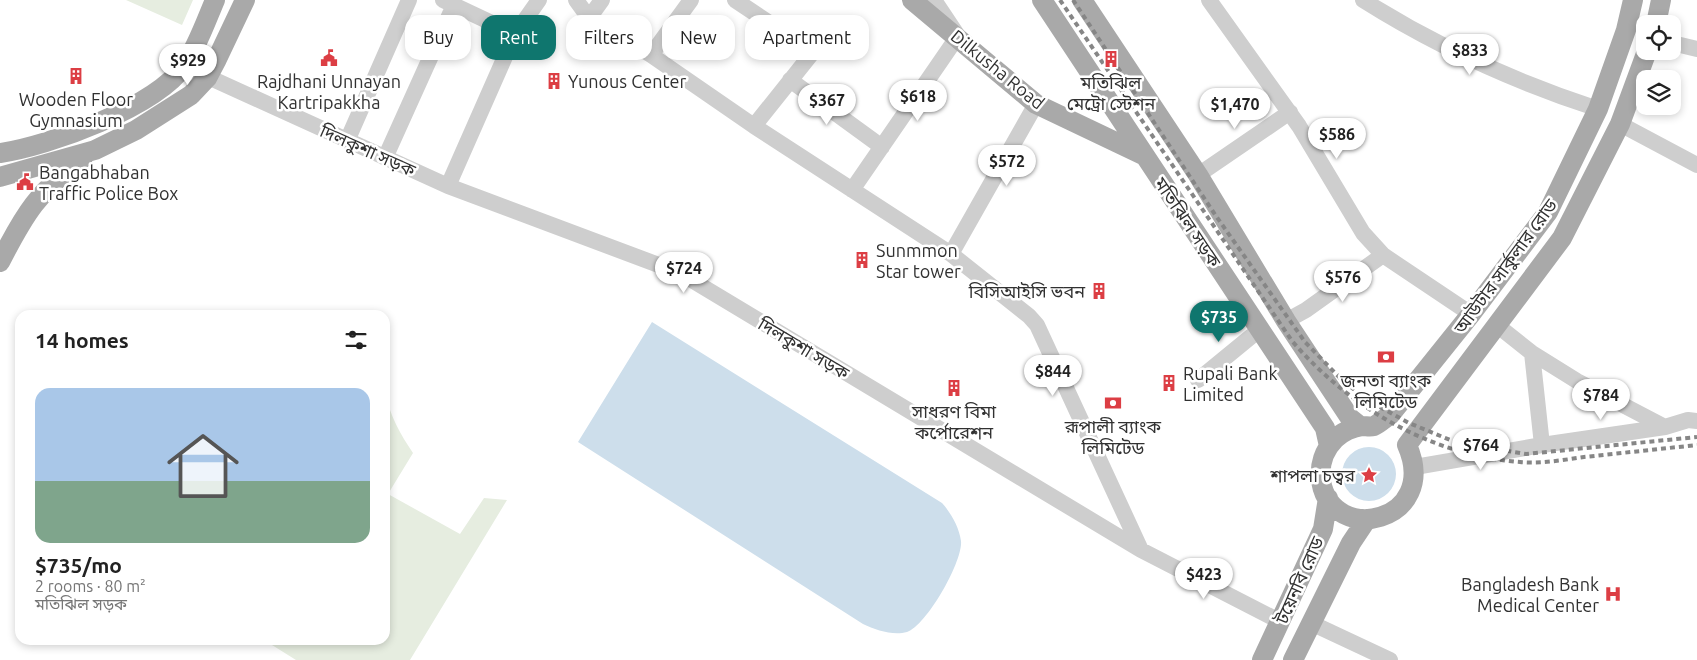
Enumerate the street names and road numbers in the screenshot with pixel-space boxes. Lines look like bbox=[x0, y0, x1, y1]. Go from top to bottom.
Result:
street label: Dilkusha Road bbox=[947, 25, 1049, 113]
street label: দিলকুশা সড়ক bbox=[316, 120, 419, 182]
street label: মতিঝিল সড়ক bbox=[1150, 173, 1225, 271]
street label: আউটার সার্কুলার রোড bbox=[1449, 195, 1562, 339]
street label: দিলকুশা সড়ক bbox=[753, 313, 853, 385]
street label: টয়েনবি রোড bbox=[1271, 533, 1327, 627]

